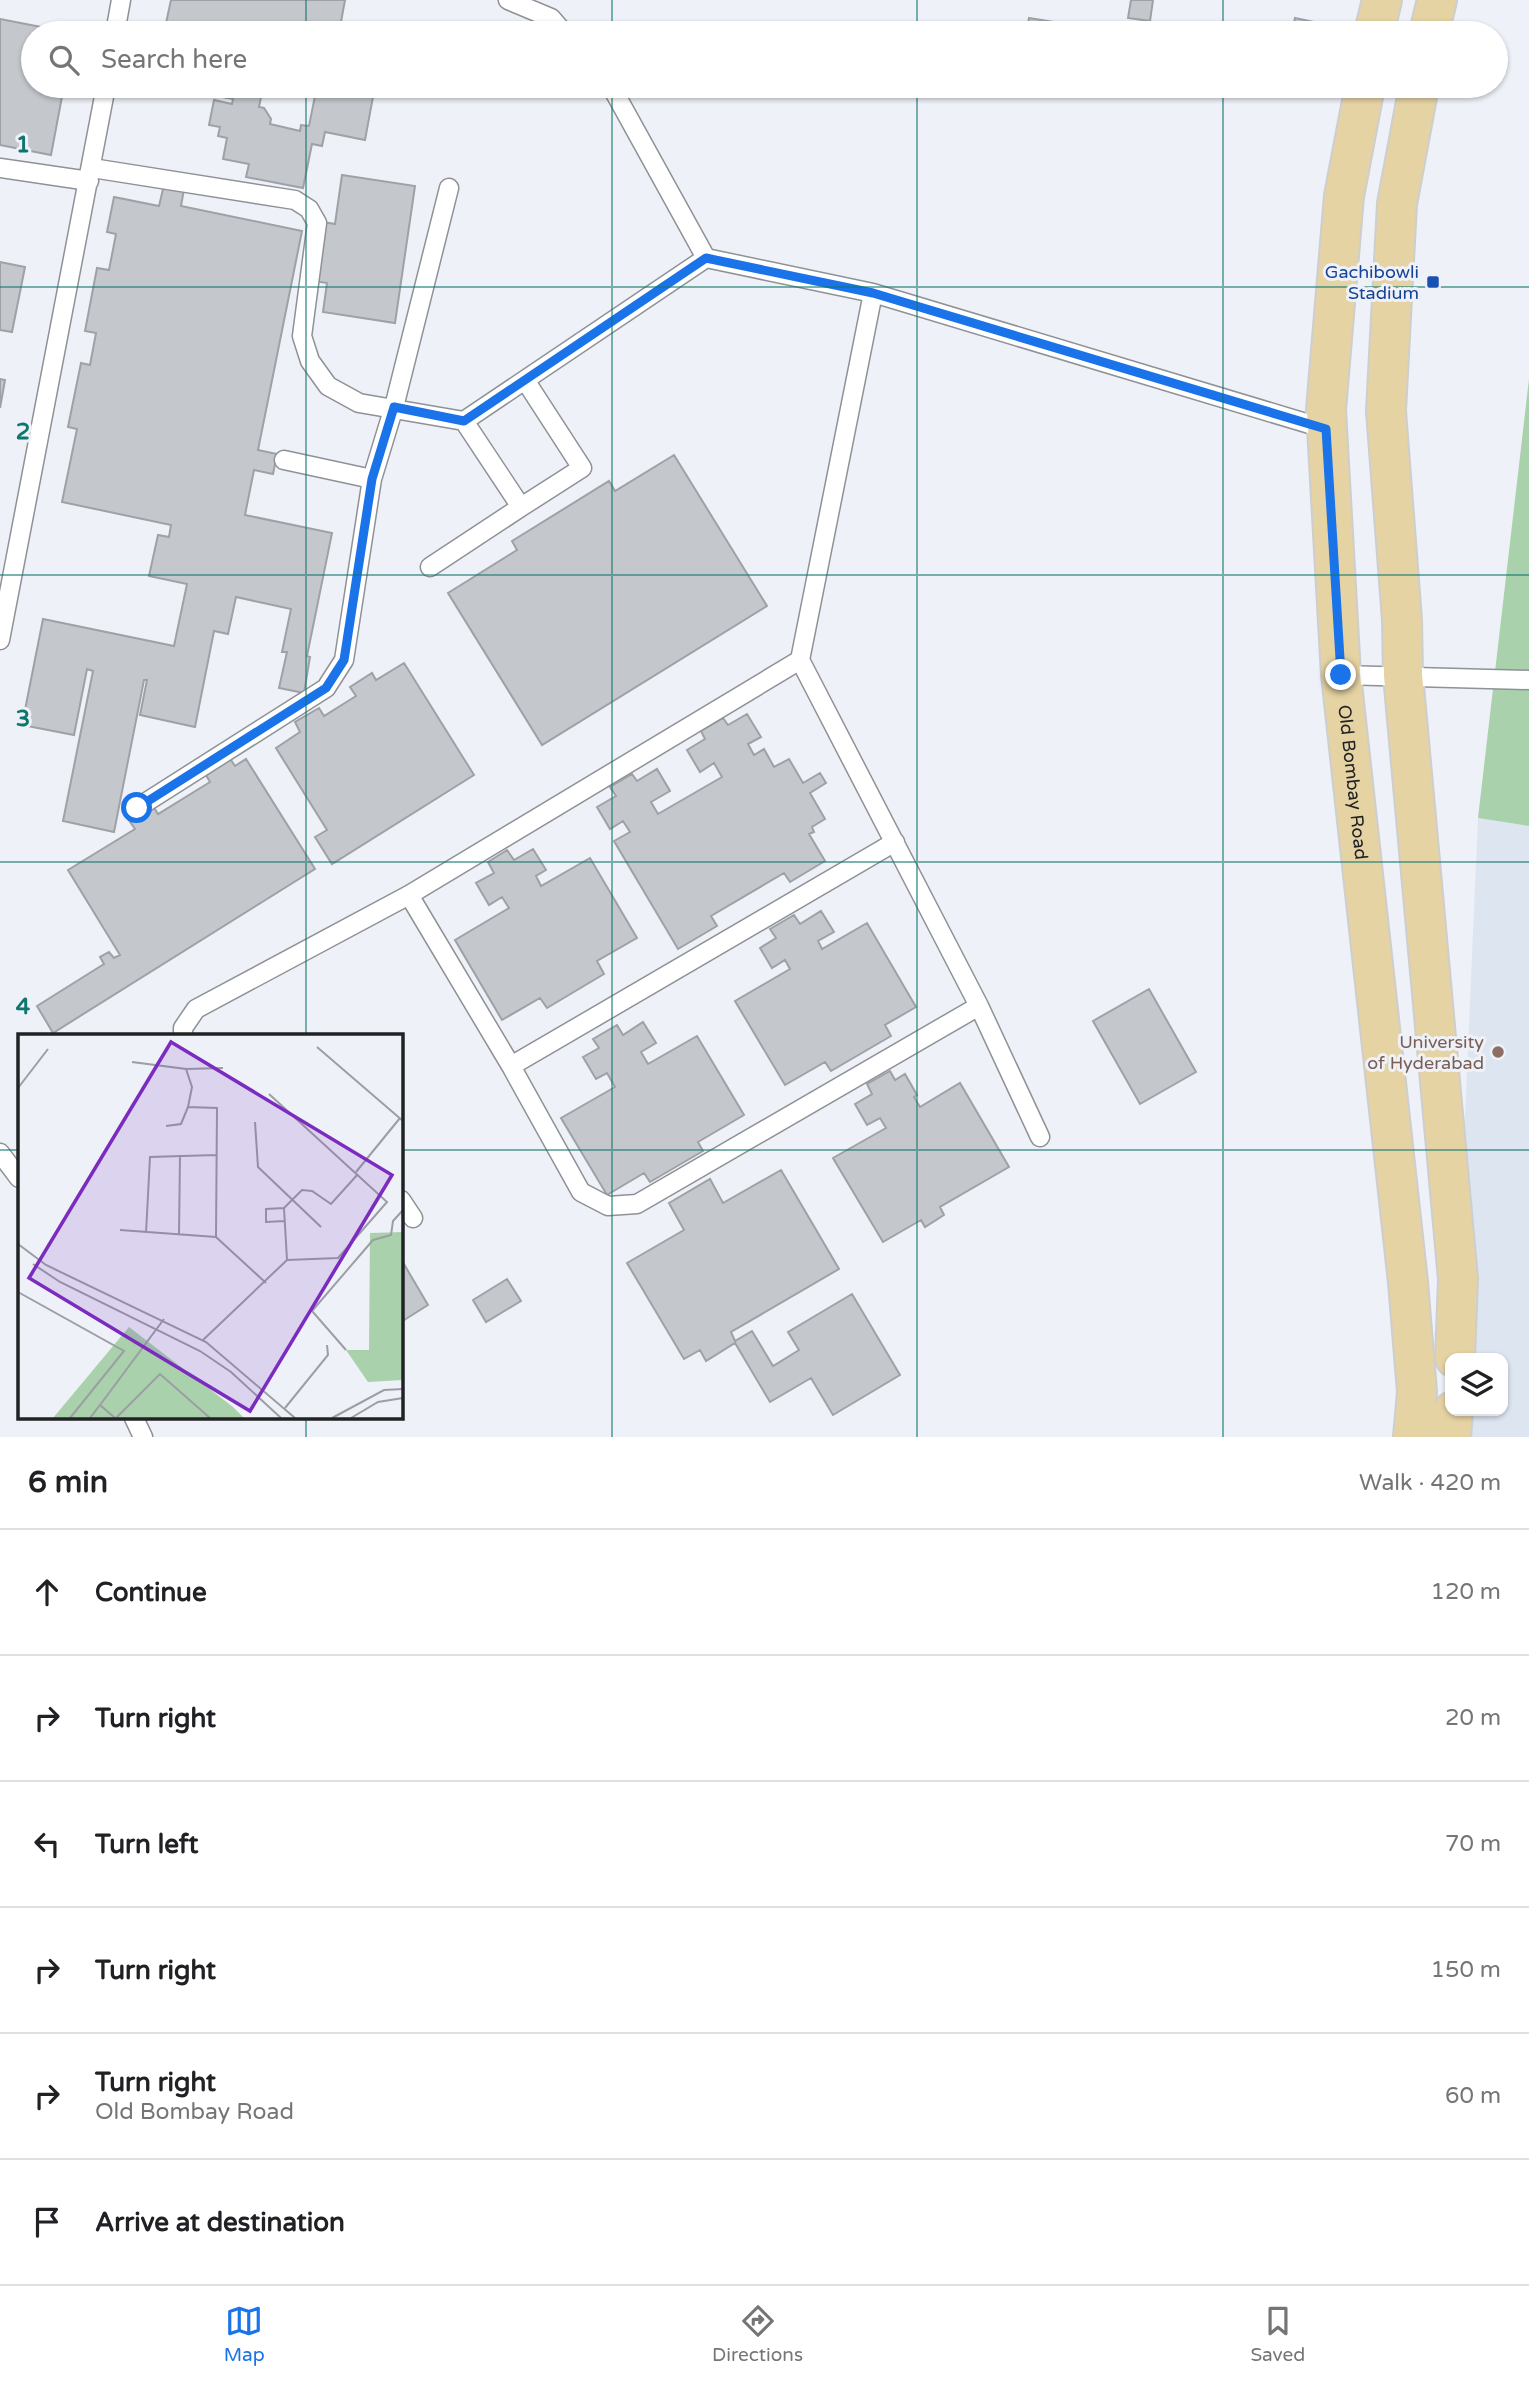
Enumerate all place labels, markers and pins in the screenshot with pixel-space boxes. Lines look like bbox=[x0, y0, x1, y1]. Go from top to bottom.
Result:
place label: Gachibowli Stadium bbox=[1325, 261, 1419, 304]
marker: Gachibowli Stadium bbox=[1425, 274, 1441, 290]
place label: University of Hyderabad bbox=[1367, 1031, 1484, 1074]
marker: University of Hyderabad bbox=[1490, 1044, 1506, 1060]

